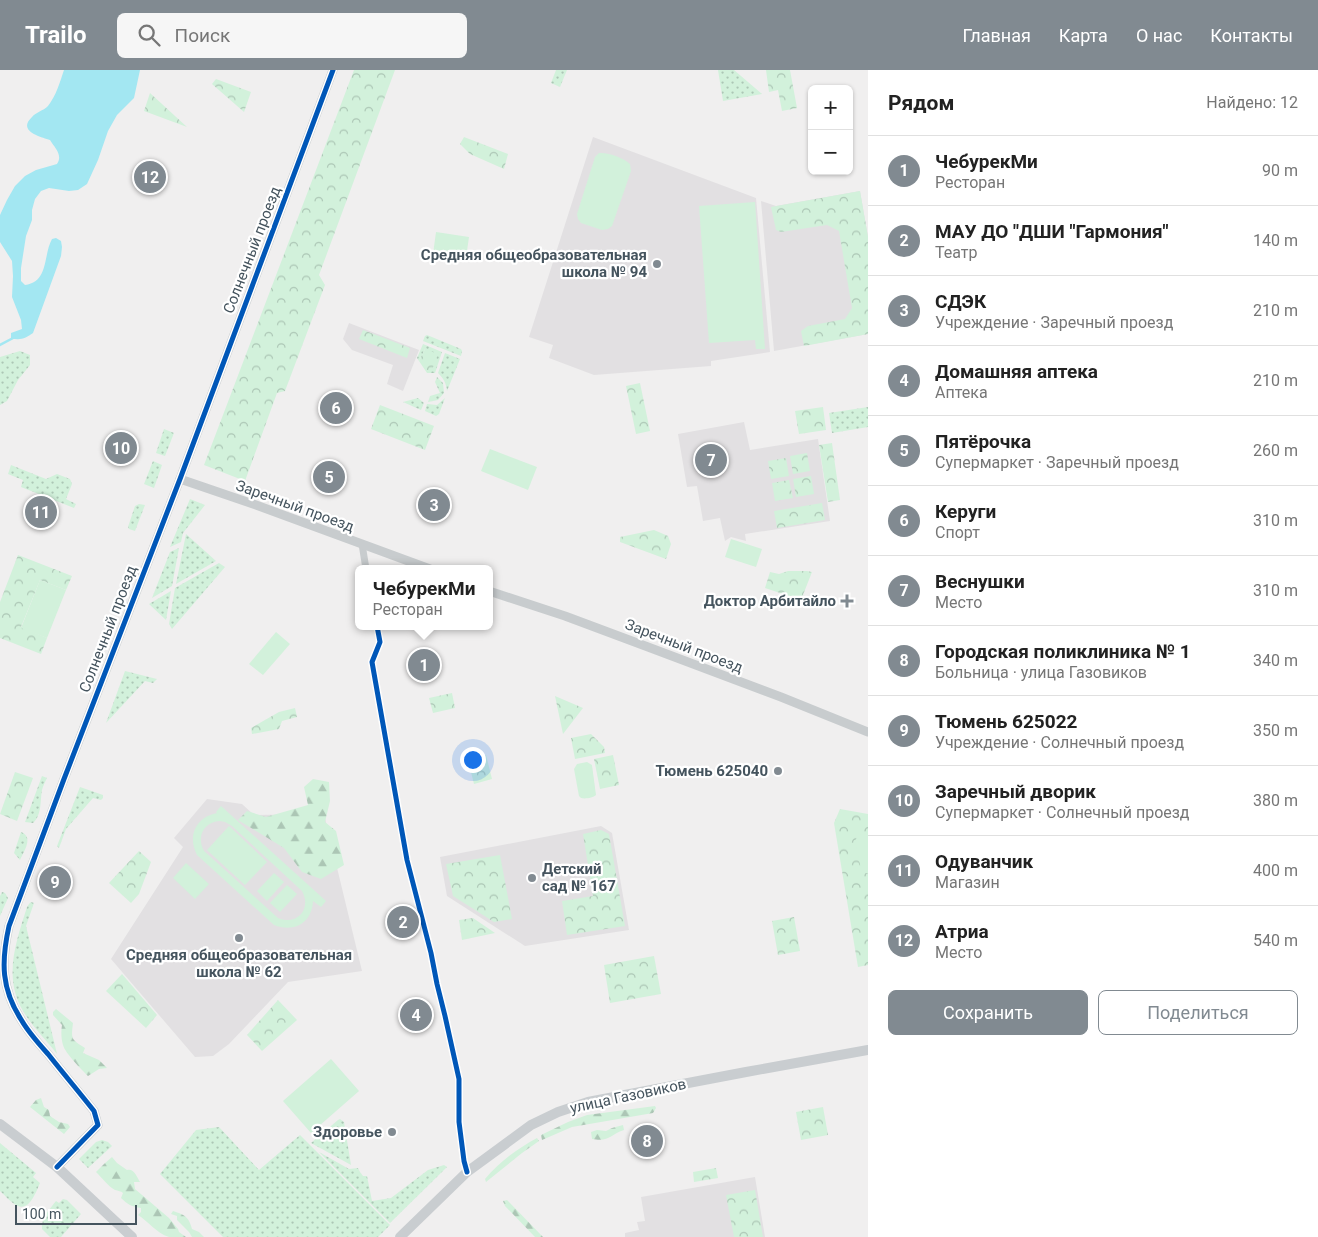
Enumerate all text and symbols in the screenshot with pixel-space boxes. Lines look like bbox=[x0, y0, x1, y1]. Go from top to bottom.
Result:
search box bbox=[117, 13, 467, 58]
text: Trailo bbox=[25, 21, 87, 49]
icon: search bbox=[135, 21, 163, 49]
text: Поиск bbox=[175, 24, 230, 47]
text: Главная bbox=[962, 25, 1031, 46]
text: Карта bbox=[1059, 25, 1108, 46]
text: О нас bbox=[1136, 25, 1182, 46]
text: Контакты bbox=[1210, 25, 1293, 46]
map controls bbox=[808, 85, 853, 175]
button: + bbox=[808, 85, 853, 130]
text: Рядом bbox=[888, 91, 954, 115]
text: Найдено: 12 bbox=[1206, 93, 1298, 112]
button: − bbox=[808, 130, 853, 175]
text: ЧебурекМи bbox=[935, 150, 1038, 173]
pin: 12 bbox=[134, 158, 166, 196]
text: 1 bbox=[899, 161, 909, 180]
text: 90 m bbox=[1262, 161, 1298, 180]
text: Ресторан bbox=[935, 173, 1005, 192]
street label: Солнечный проезд bbox=[219, 184, 285, 316]
text: МАУ ДО "ДШИ "Гармония" bbox=[935, 220, 1169, 243]
text: 2 bbox=[899, 231, 909, 250]
text: 140 m bbox=[1253, 231, 1298, 250]
text: Театр bbox=[935, 243, 978, 262]
place label: Средняя общеобразовательная школа № 94 bbox=[421, 246, 647, 281]
marker: Средняя общеобразовательная школа № 94 bbox=[651, 258, 663, 270]
text: СДЭК bbox=[935, 290, 986, 313]
text: 3 bbox=[899, 301, 909, 320]
text: 210 m bbox=[1253, 301, 1298, 320]
text: Учреждение · Заречный проезд bbox=[935, 313, 1173, 332]
text: Домашняя аптека bbox=[935, 360, 1098, 383]
text: 4 bbox=[899, 371, 909, 390]
text: 210 m bbox=[1253, 371, 1298, 390]
text: Аптека bbox=[935, 383, 988, 402]
pin: 6 bbox=[320, 389, 352, 427]
pin: 10 bbox=[105, 429, 137, 467]
text: Пятёрочка bbox=[935, 430, 1031, 453]
pin: 7 bbox=[695, 441, 727, 479]
text: 5 bbox=[899, 441, 909, 460]
text: 260 m bbox=[1253, 441, 1298, 460]
text: Супермаркет · Заречный проезд bbox=[935, 453, 1179, 472]
pin: 5 bbox=[313, 458, 345, 496]
street label: Заречный проезд bbox=[233, 476, 357, 536]
pin: 3 bbox=[418, 486, 450, 524]
pin: 11 bbox=[25, 493, 57, 531]
text: Керуги bbox=[935, 500, 996, 523]
text: 6 bbox=[899, 511, 909, 530]
text: 310 m bbox=[1253, 511, 1298, 530]
text: Спорт bbox=[935, 523, 980, 542]
street label: Солнечный проезд bbox=[75, 563, 141, 695]
popup bbox=[355, 565, 493, 630]
text: Веснушки bbox=[935, 570, 1025, 593]
text: ЧебурекМи bbox=[373, 577, 475, 600]
text: 7 bbox=[899, 581, 909, 600]
text: 310 m bbox=[1253, 581, 1298, 600]
place label: Доктор Арбитайло bbox=[704, 592, 836, 610]
text: Место bbox=[935, 593, 982, 612]
marker: Доктор Арбитайло bbox=[840, 594, 854, 608]
text: Ресторан bbox=[373, 600, 443, 619]
street label: Заречный проезд bbox=[623, 615, 745, 677]
text: Городская поликлиника № 1 bbox=[935, 640, 1191, 663]
pin: 1 bbox=[408, 646, 440, 684]
text: 8 bbox=[899, 651, 909, 670]
text: 340 m bbox=[1253, 651, 1298, 670]
text: Больница · улица Газовиков bbox=[935, 663, 1147, 682]
text: Тюмень 625022 bbox=[935, 710, 1077, 733]
text: 9 bbox=[899, 721, 909, 740]
text: 350 m bbox=[1253, 721, 1298, 740]
text: Учреждение · Солнечный проезд bbox=[935, 733, 1184, 752]
your location bbox=[460, 747, 486, 773]
place label: Тюмень 625040 bbox=[656, 762, 768, 780]
marker: Тюмень 625040 bbox=[772, 765, 784, 777]
text: Заречный дворик bbox=[935, 780, 1096, 803]
text: 10 bbox=[895, 791, 913, 810]
text: 380 m bbox=[1253, 791, 1298, 810]
text: Супермаркет · Солнечный проезд bbox=[935, 803, 1190, 822]
text: Одуванчик bbox=[935, 850, 1033, 873]
place label: Детский сад № 167 bbox=[542, 860, 616, 895]
text: 11 bbox=[895, 861, 913, 880]
text: 400 m bbox=[1253, 861, 1298, 880]
pin: 9 bbox=[39, 863, 71, 901]
marker: Детский сад № 167 bbox=[526, 872, 538, 884]
text: Магазин bbox=[935, 873, 1000, 892]
pin: 2 bbox=[387, 903, 419, 941]
text: Атриа bbox=[935, 920, 989, 943]
text: 12 bbox=[895, 931, 913, 950]
text: 540 m bbox=[1253, 931, 1298, 950]
marker: Средняя общеобразовательная школа № 62 bbox=[233, 932, 245, 944]
text: Место bbox=[935, 943, 982, 962]
place label: Средняя общеобразовательная школа № 62 bbox=[126, 946, 352, 981]
button: Сохранить bbox=[888, 990, 1088, 1035]
button: Поделиться bbox=[1098, 990, 1298, 1035]
pin: 4 bbox=[400, 996, 432, 1034]
street label: улица Газовиков bbox=[568, 1075, 688, 1117]
pin: 8 bbox=[631, 1122, 663, 1160]
place label: Здоровье bbox=[313, 1123, 382, 1141]
marker: Здоровье bbox=[386, 1126, 398, 1138]
scale bar bbox=[15, 1202, 138, 1225]
text: 100 m bbox=[22, 1206, 61, 1222]

